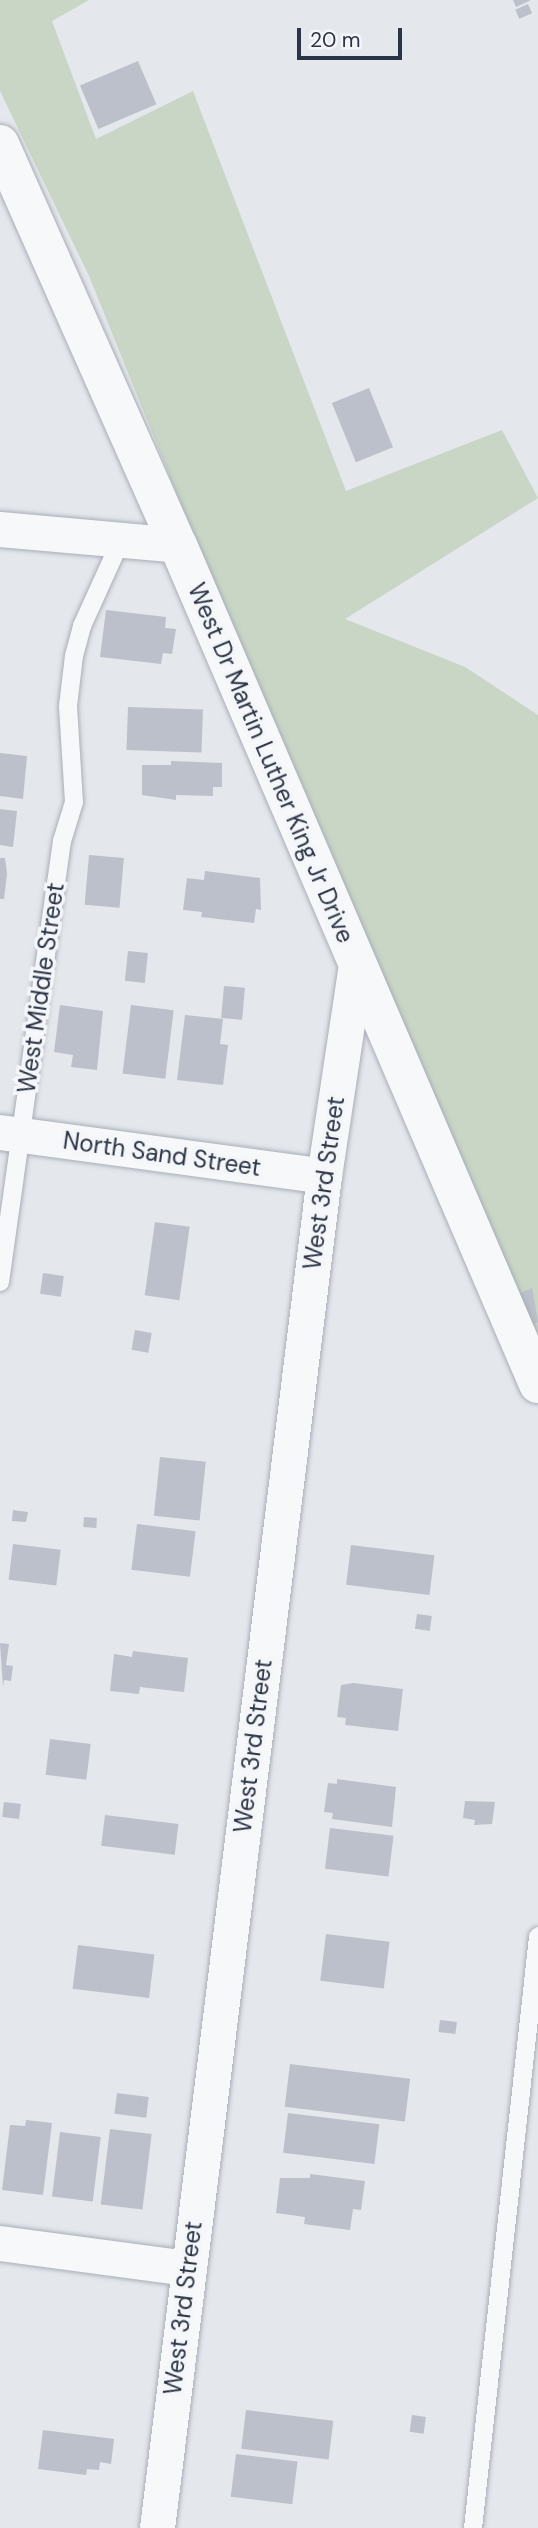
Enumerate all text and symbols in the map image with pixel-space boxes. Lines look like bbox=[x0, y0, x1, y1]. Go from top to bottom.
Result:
scale bar bbox=[300, 14, 405, 58]
text: 20 m bbox=[310, 26, 361, 54]
street label: West Dr Martin Luther King Jr Drive bbox=[182, 579, 360, 947]
street label: West Middle Street bbox=[12, 881, 70, 1095]
street label: West 3rd Street bbox=[298, 1094, 350, 1272]
street label: North Sand Street bbox=[61, 1126, 263, 1182]
street label: West 3rd Street bbox=[228, 1657, 278, 1835]
street label: West 3rd Street bbox=[158, 2219, 208, 2397]

